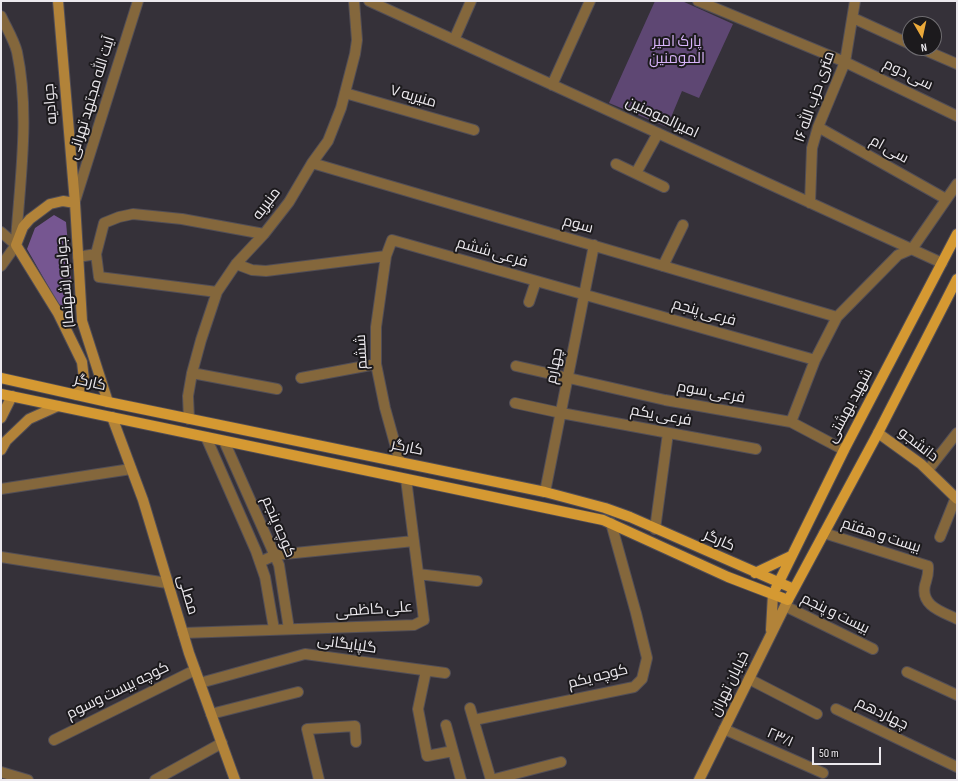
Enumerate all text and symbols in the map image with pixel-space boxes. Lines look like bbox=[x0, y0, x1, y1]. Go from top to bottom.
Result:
north arrow bbox=[902, 16, 942, 56]
park label: پارک امیر المومنین bbox=[649, 33, 705, 68]
street label: آیت الله مجتهد تهرانی bbox=[65, 34, 119, 162]
text: N bbox=[920, 40, 928, 54]
street label: ۱۶ متری حزب الله bbox=[791, 49, 839, 145]
street label: سی دوم bbox=[880, 55, 936, 95]
street label: منیریه ۷ bbox=[388, 82, 438, 112]
street label: جوادیه bbox=[40, 83, 62, 125]
street label: امیرالمومنین bbox=[623, 93, 701, 143]
street label: سی ام bbox=[866, 132, 912, 168]
street label: منیریه bbox=[249, 184, 285, 224]
street label: سوم bbox=[561, 212, 595, 238]
street label: فرعی ششم bbox=[454, 234, 530, 272]
street label: جوادیه (شهنما) bbox=[53, 236, 79, 328]
street label: فرعی پنجم bbox=[670, 295, 738, 331]
street label: ششم bbox=[352, 334, 372, 370]
street label: چهارم bbox=[543, 347, 567, 385]
street label: شهید بهشتی bbox=[823, 366, 877, 446]
street label: کارگر bbox=[72, 371, 108, 395]
street label: فرعی سوم bbox=[676, 378, 746, 408]
street label: فرعی یکم bbox=[629, 402, 693, 430]
street label: دانشجو bbox=[894, 424, 942, 466]
street label: کارگر bbox=[389, 436, 425, 460]
street label: کوچه پنجم bbox=[257, 494, 299, 560]
street label: بیست و هفتم bbox=[839, 515, 923, 557]
street label: کارگر bbox=[701, 526, 737, 556]
street label: مصلی bbox=[173, 573, 201, 617]
street label: بیست و پنجم bbox=[798, 590, 872, 638]
street label: علی کاظمی bbox=[335, 598, 413, 622]
street label: گلپایگانی bbox=[316, 632, 378, 658]
street label: خیابان تهران bbox=[706, 648, 754, 720]
street label: کوچه بیست وسوم bbox=[64, 658, 172, 724]
street label: کوچه یکم bbox=[566, 661, 630, 693]
street label: چهاردهم bbox=[853, 694, 911, 734]
street label: ۲۳/۱ bbox=[764, 724, 796, 752]
scale bar bbox=[814, 739, 883, 765]
text: 50 m bbox=[819, 746, 839, 761]

